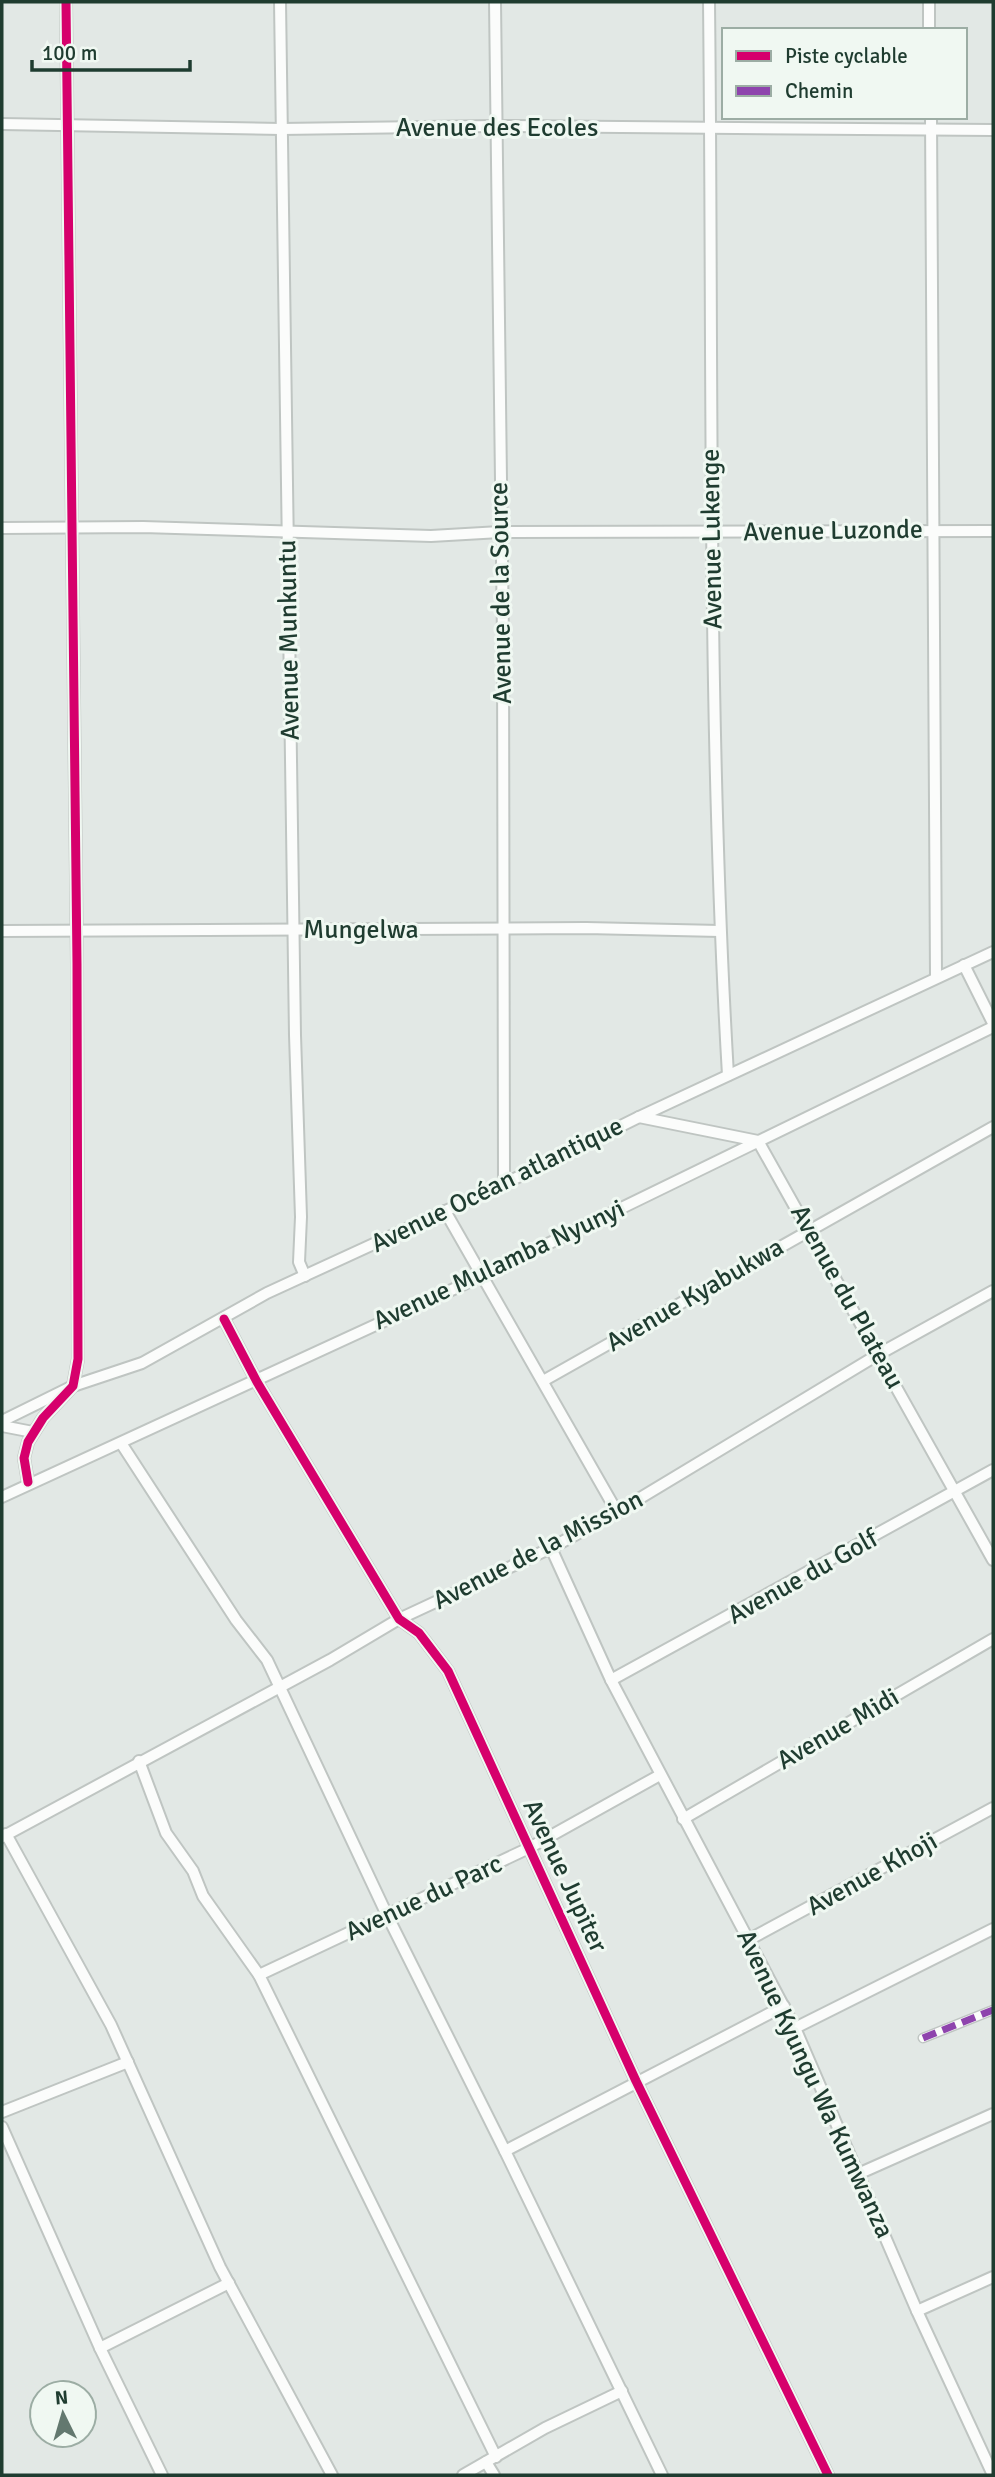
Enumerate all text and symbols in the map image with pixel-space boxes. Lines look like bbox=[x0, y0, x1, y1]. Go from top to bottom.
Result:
scale bar bbox=[32, 28, 189, 72]
legend bbox=[722, 28, 967, 119]
text: 100 m bbox=[42, 40, 97, 66]
text: Piste cyclable bbox=[785, 43, 908, 69]
text: Chemin bbox=[785, 78, 854, 104]
street label: Avenue des Ecoles bbox=[396, 112, 598, 144]
street label: Avenue Lukenge bbox=[694, 448, 730, 630]
street label: Avenue de la Source bbox=[483, 481, 519, 705]
street label: Avenue Luzonde bbox=[743, 513, 923, 549]
street label: Avenue Munkuntu bbox=[271, 539, 307, 741]
street label: Mungelwa bbox=[303, 914, 419, 946]
street label: Avenue Océan atlantique bbox=[366, 1110, 628, 1260]
street label: Avenue Mulamba Nyunyi bbox=[368, 1193, 630, 1337]
street label: Avenue du Plateau bbox=[783, 1199, 911, 1395]
street label: Avenue Kyabukwa bbox=[600, 1231, 790, 1359]
street label: Avenue de la Mission bbox=[427, 1483, 649, 1617]
street label: Avenue du Golf bbox=[722, 1522, 885, 1632]
street label: Avenue Midi bbox=[771, 1681, 905, 1777]
street label: Avenue Jupiter bbox=[516, 1794, 615, 1958]
street label: Avenue Khoji bbox=[801, 1825, 943, 1923]
street label: Avenue du Parc bbox=[340, 1848, 508, 1948]
street label: Avenue Kyungu Wa Kumwanza bbox=[729, 1925, 901, 2243]
north arrow bbox=[28, 2379, 98, 2449]
text: N bbox=[54, 2386, 69, 2411]

